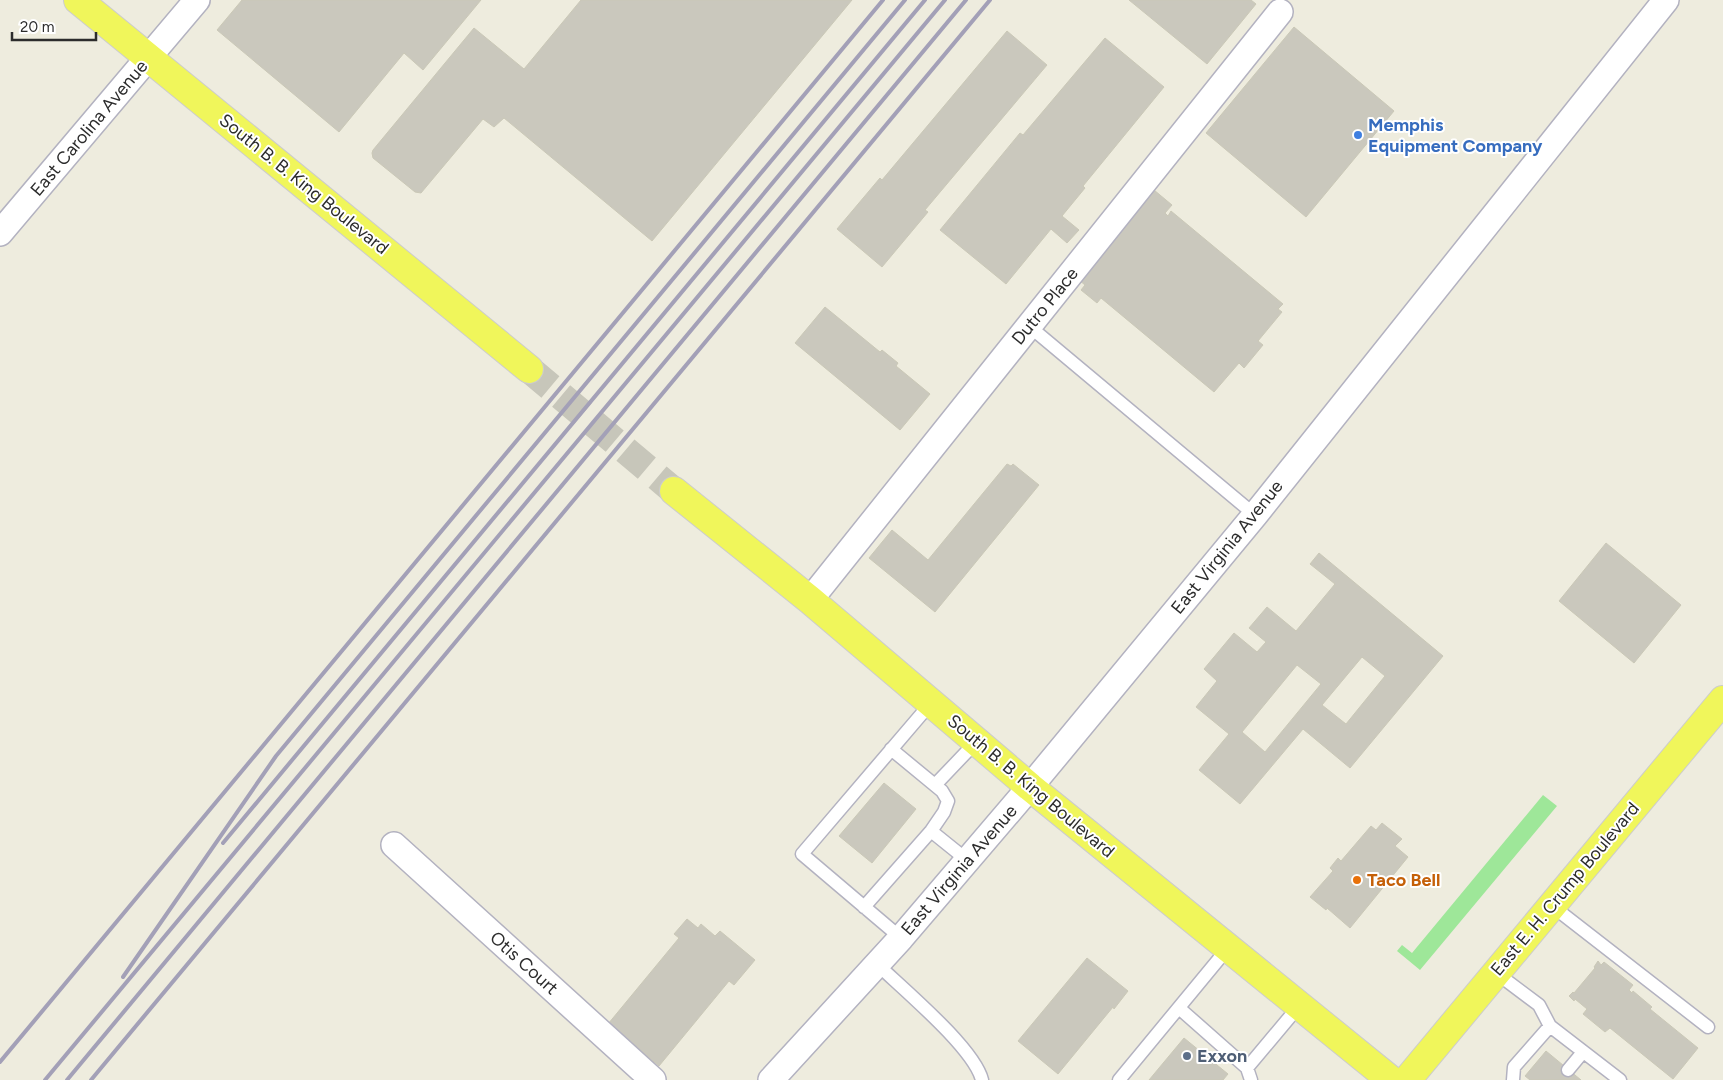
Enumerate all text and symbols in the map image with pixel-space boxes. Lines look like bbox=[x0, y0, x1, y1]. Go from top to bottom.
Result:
scale bar bbox=[12, 10, 96, 42]
text: 20 m bbox=[20, 18, 54, 36]
street label: East Carolina Avenue bbox=[26, 55, 152, 201]
street label: South B. B. King Boulevard bbox=[215, 109, 393, 259]
place label: Memphis Equipment Company bbox=[1368, 114, 1543, 157]
marker: Memphis Equipment Company bbox=[1352, 129, 1364, 141]
street label: Dutro Place bbox=[1007, 263, 1083, 349]
street label: East Virginia Avenue bbox=[1166, 476, 1288, 618]
street label: South B. B. King Boulevard bbox=[943, 710, 1119, 862]
street label: East E. H. Crump Boulevard bbox=[1486, 798, 1644, 980]
street label: East Virginia Avenue bbox=[896, 800, 1022, 940]
place label: Taco Bell bbox=[1367, 869, 1440, 891]
marker: Taco Bell bbox=[1351, 874, 1363, 886]
street label: Otis Court bbox=[485, 927, 563, 999]
place label: Exxon bbox=[1197, 1045, 1247, 1067]
marker: Exxon bbox=[1181, 1050, 1193, 1062]

